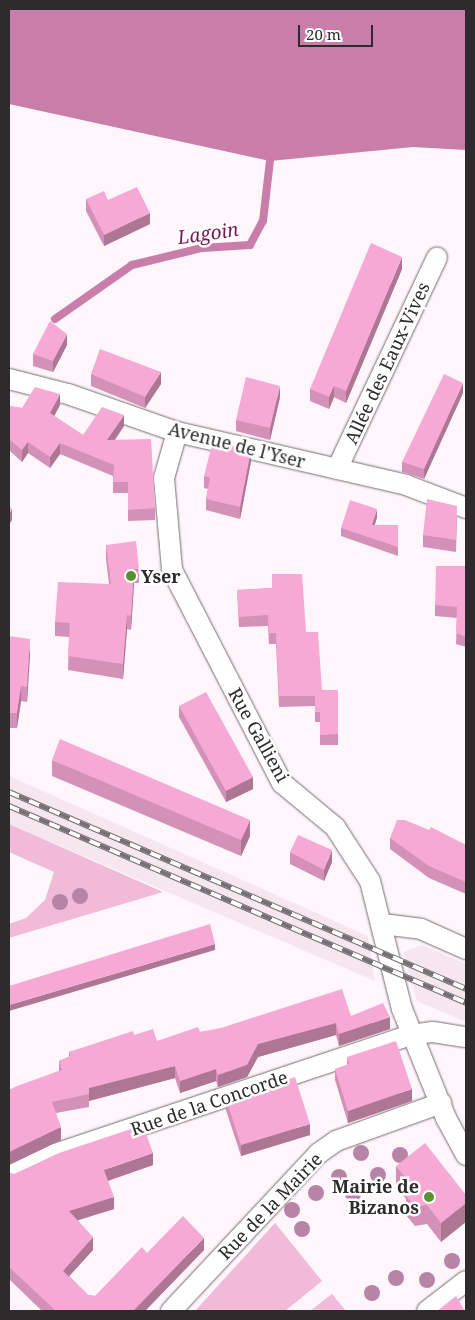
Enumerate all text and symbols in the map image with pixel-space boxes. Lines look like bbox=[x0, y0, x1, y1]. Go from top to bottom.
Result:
scale bar bbox=[300, 15, 375, 47]
text: 20 m bbox=[306, 24, 341, 44]
water label: Lagoin bbox=[176, 218, 240, 250]
street label: Allée des Eaux-Vives bbox=[340, 279, 434, 447]
street label: Avenue de l'Yser bbox=[166, 418, 308, 472]
place label: Yser bbox=[141, 565, 181, 587]
marker: Yser bbox=[125, 570, 137, 582]
street label: Rue Gallieni bbox=[224, 684, 294, 786]
street label: Rue de la Concorde bbox=[128, 1066, 290, 1140]
street label: Rue de la Mairie bbox=[214, 1148, 326, 1264]
place label: Mairie de Bizanos bbox=[332, 1176, 419, 1218]
marker: Mairie de Bizanos bbox=[423, 1191, 435, 1203]

